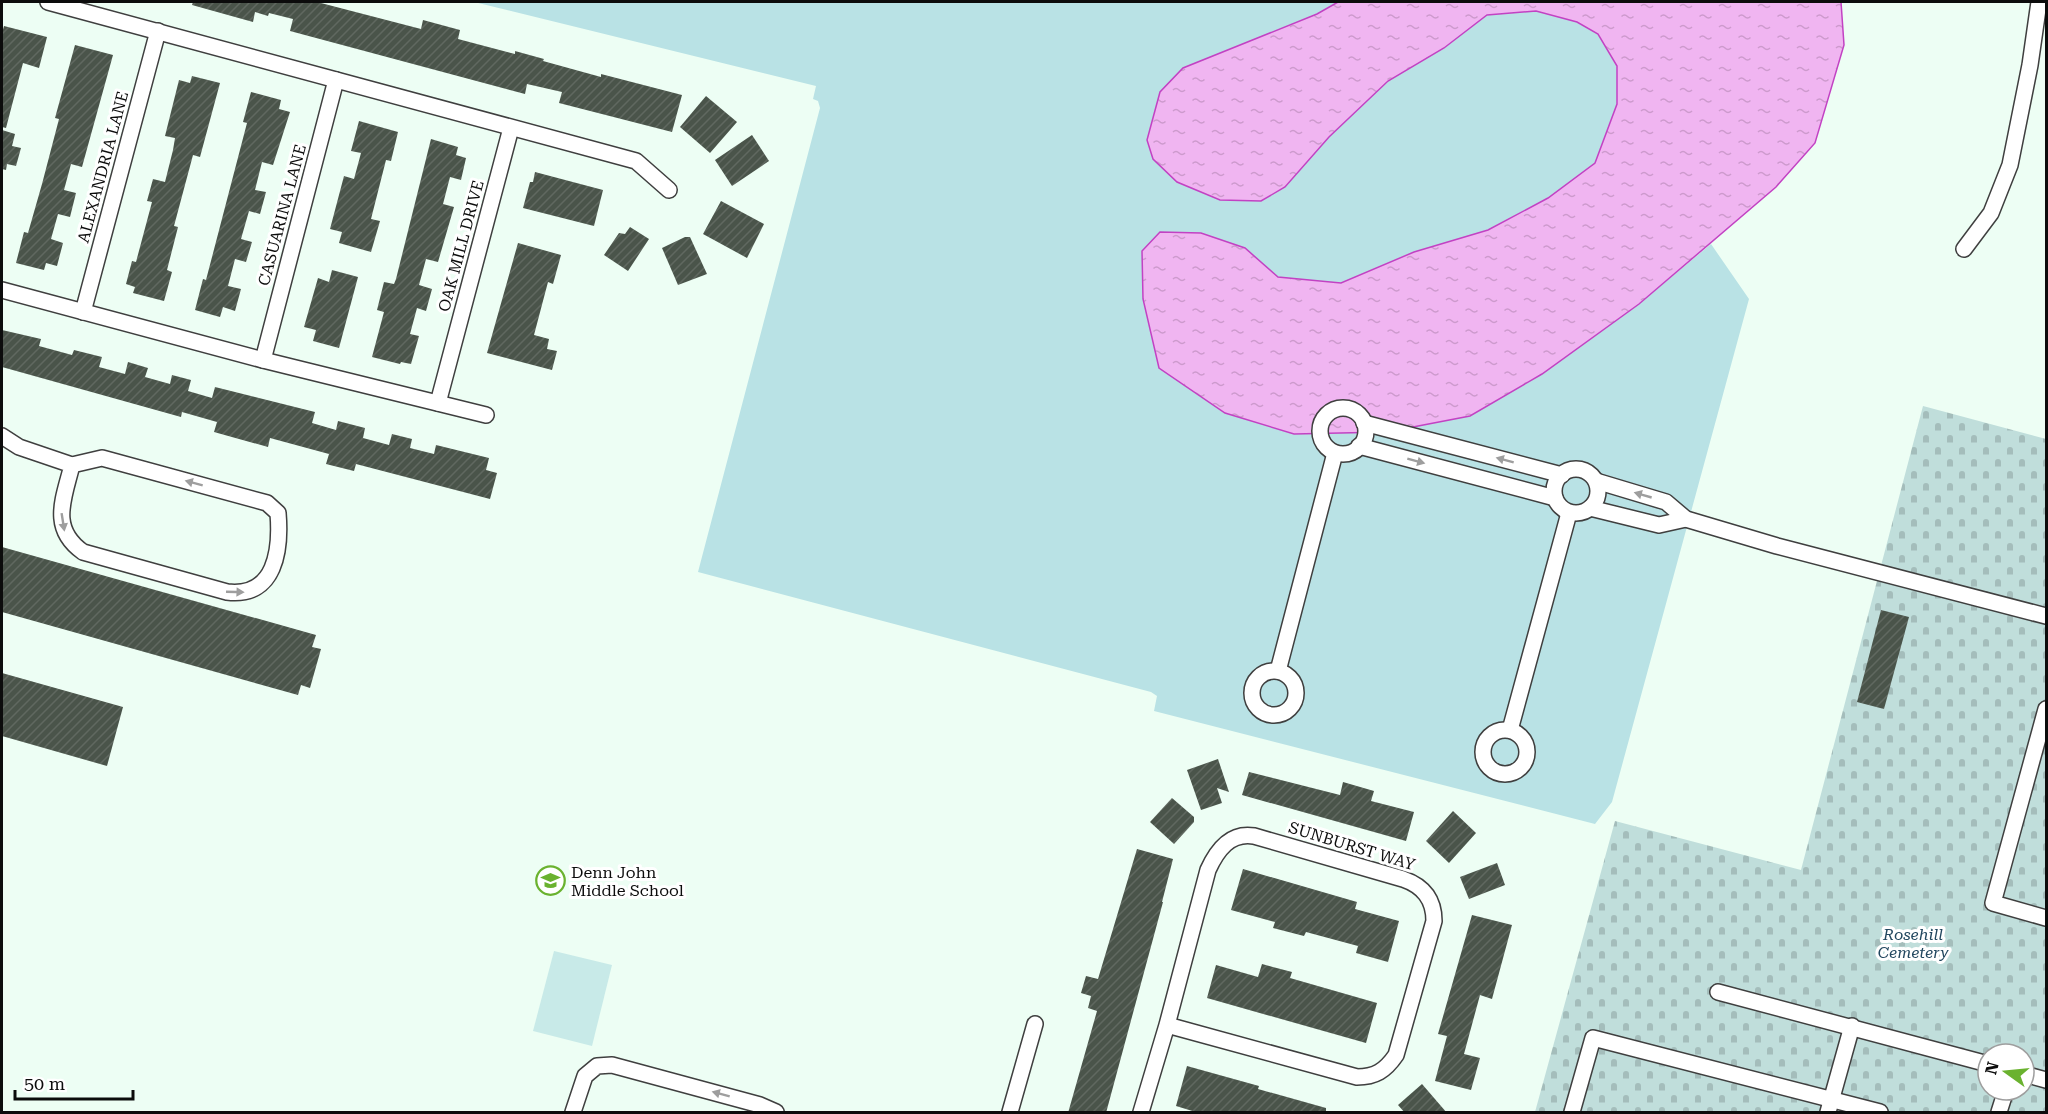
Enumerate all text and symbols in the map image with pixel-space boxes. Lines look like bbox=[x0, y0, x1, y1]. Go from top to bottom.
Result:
street label: ALEXANDRIA LANE bbox=[74, 89, 132, 245]
street label: CASUARINA LANE bbox=[254, 142, 310, 288]
street label: OAK MILL DRIVE bbox=[434, 178, 488, 314]
one-way arrow bbox=[1496, 454, 1514, 464]
one-way arrow bbox=[1407, 457, 1425, 466]
one-way arrow bbox=[185, 478, 203, 487]
one-way arrow bbox=[1634, 490, 1652, 499]
one-way arrow bbox=[59, 513, 68, 532]
one-way arrow bbox=[225, 587, 244, 596]
street label: SUNBURST WAY bbox=[1286, 818, 1418, 874]
place label: Denn John Middle School bbox=[571, 863, 684, 900]
school or university icon: Denn John Middle School bbox=[534, 865, 566, 897]
park label: Rosehill Cemetery bbox=[1878, 925, 1949, 962]
north arrow bbox=[1976, 1042, 2036, 1102]
text: N bbox=[1981, 1060, 2003, 1077]
scale bar bbox=[15, 1063, 134, 1101]
text: 50 m bbox=[24, 1073, 65, 1094]
one-way arrow bbox=[712, 1089, 730, 1098]

